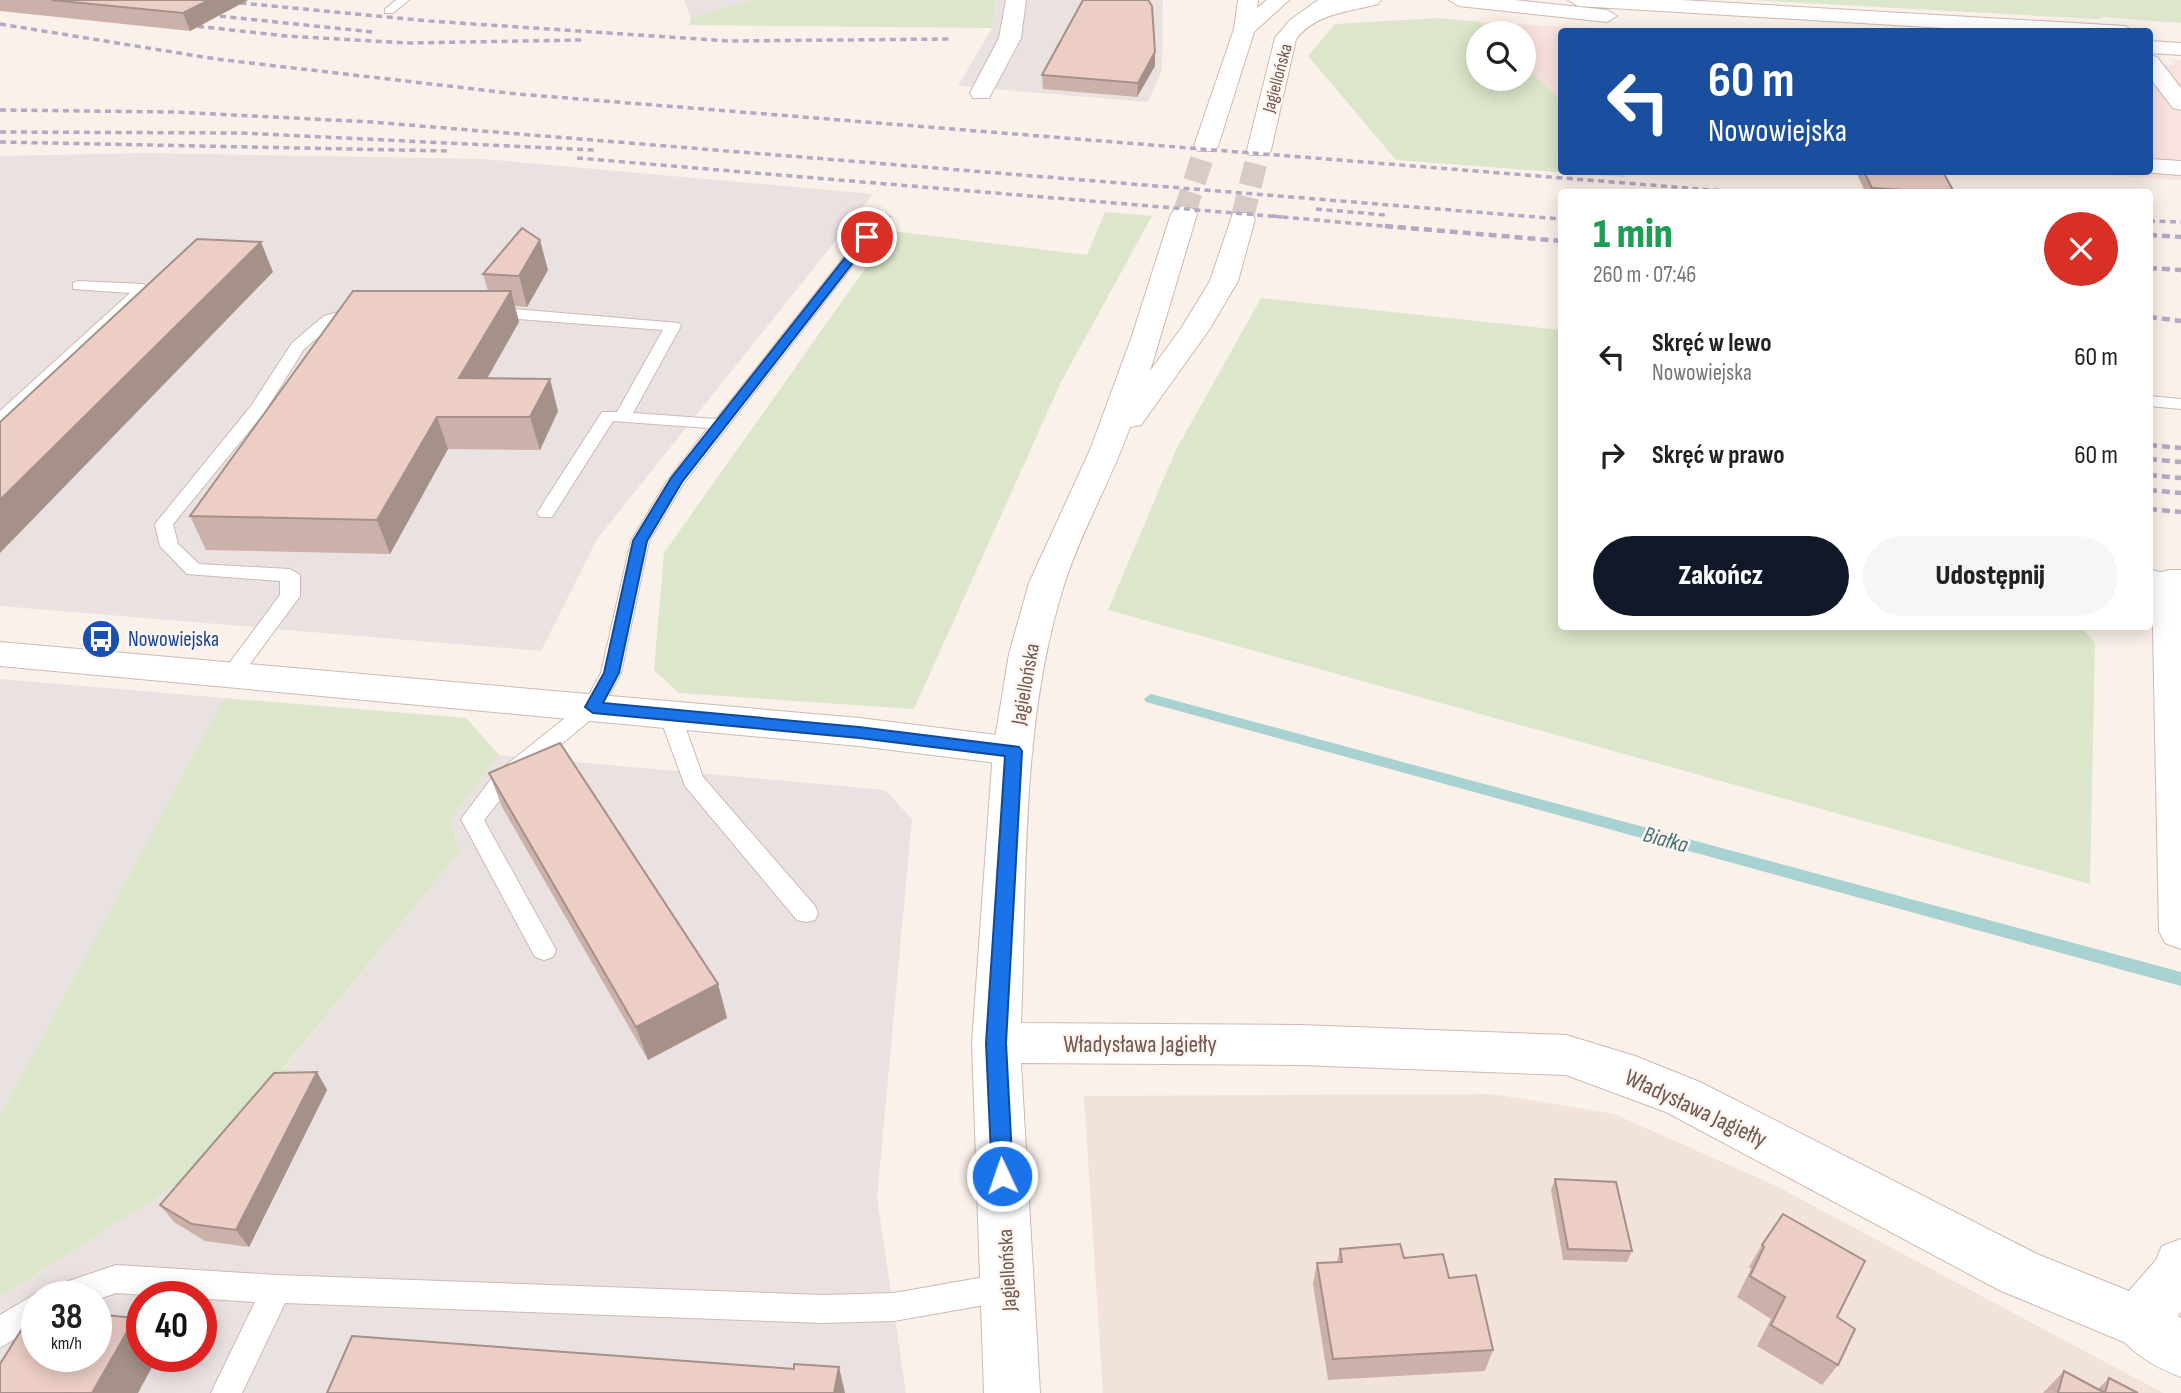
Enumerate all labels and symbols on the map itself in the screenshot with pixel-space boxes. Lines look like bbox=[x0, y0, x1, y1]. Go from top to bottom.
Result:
street label: Jagiellońska bbox=[1258, 41, 1297, 116]
pin bbox=[837, 207, 897, 267]
bus stop icon: Nowowiejska bbox=[80, 618, 122, 660]
place label: Nowowiejska bbox=[128, 627, 219, 652]
street label: Jagiellońska bbox=[1006, 641, 1045, 728]
water label: Białka bbox=[1640, 821, 1692, 860]
street label: Władysława Jagiełły bbox=[1063, 1030, 1217, 1059]
street label: Władysława Jagiełły bbox=[1620, 1063, 1771, 1154]
position arrow bbox=[965, 1139, 1039, 1213]
street label: Jagiellońska bbox=[993, 1228, 1022, 1313]
speed limit sign: 40 bbox=[126, 1281, 217, 1372]

